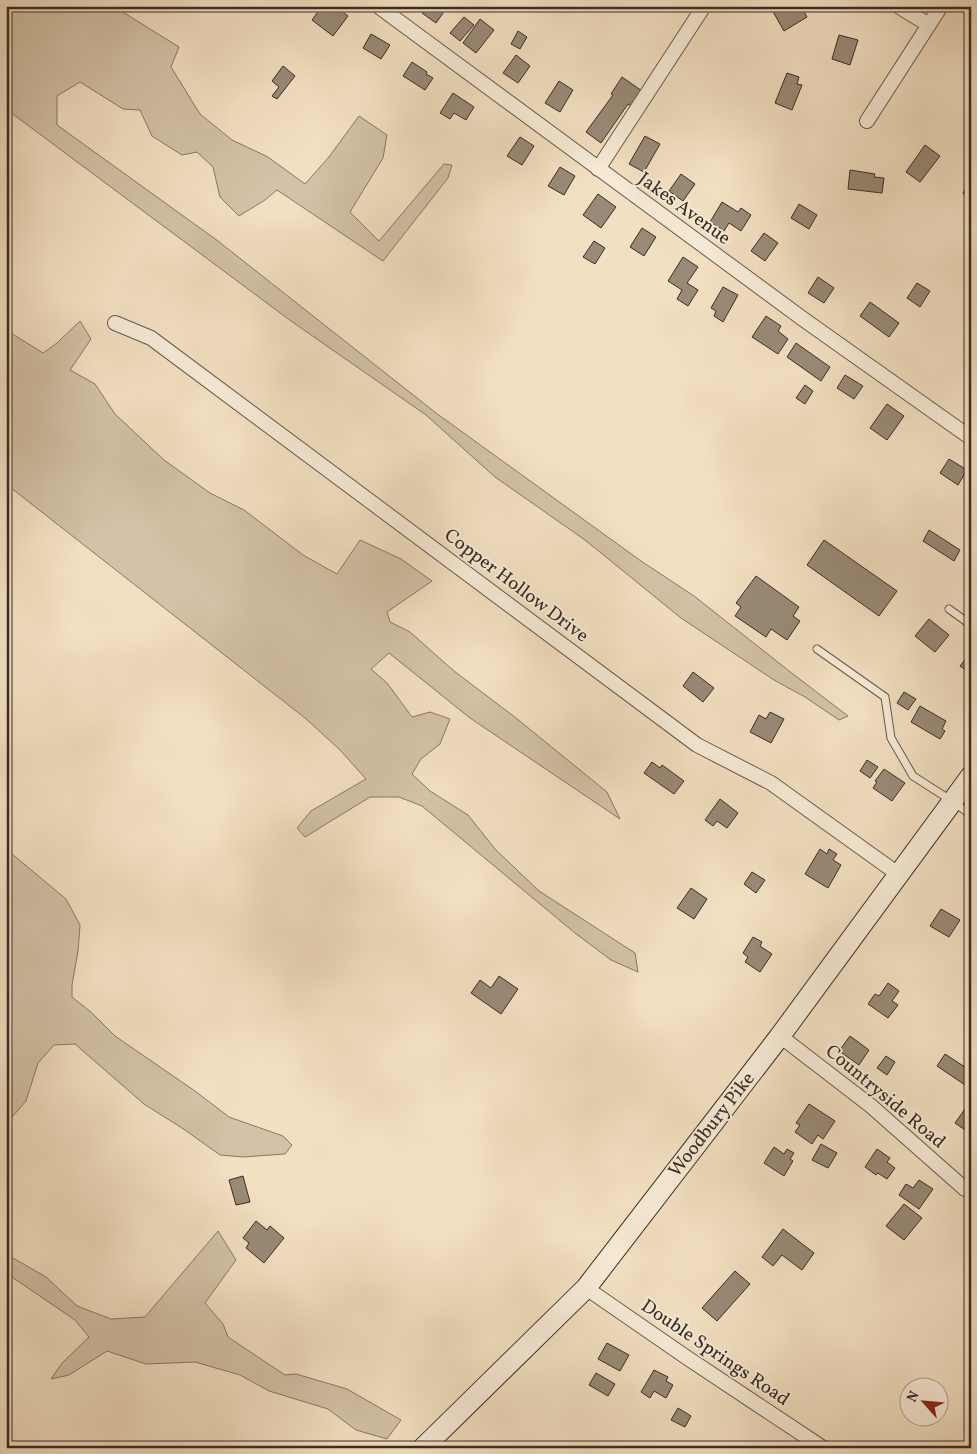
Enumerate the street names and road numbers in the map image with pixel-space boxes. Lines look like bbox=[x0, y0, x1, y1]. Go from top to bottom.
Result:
street label: Jakes Avenue bbox=[632, 166, 736, 252]
street label: Copper Hollow Drive bbox=[438, 523, 594, 649]
street label: Countryside Road bbox=[819, 1039, 951, 1155]
street label: Woodbury Pike bbox=[663, 1067, 761, 1183]
street label: Double Springs Road bbox=[635, 1293, 795, 1413]

